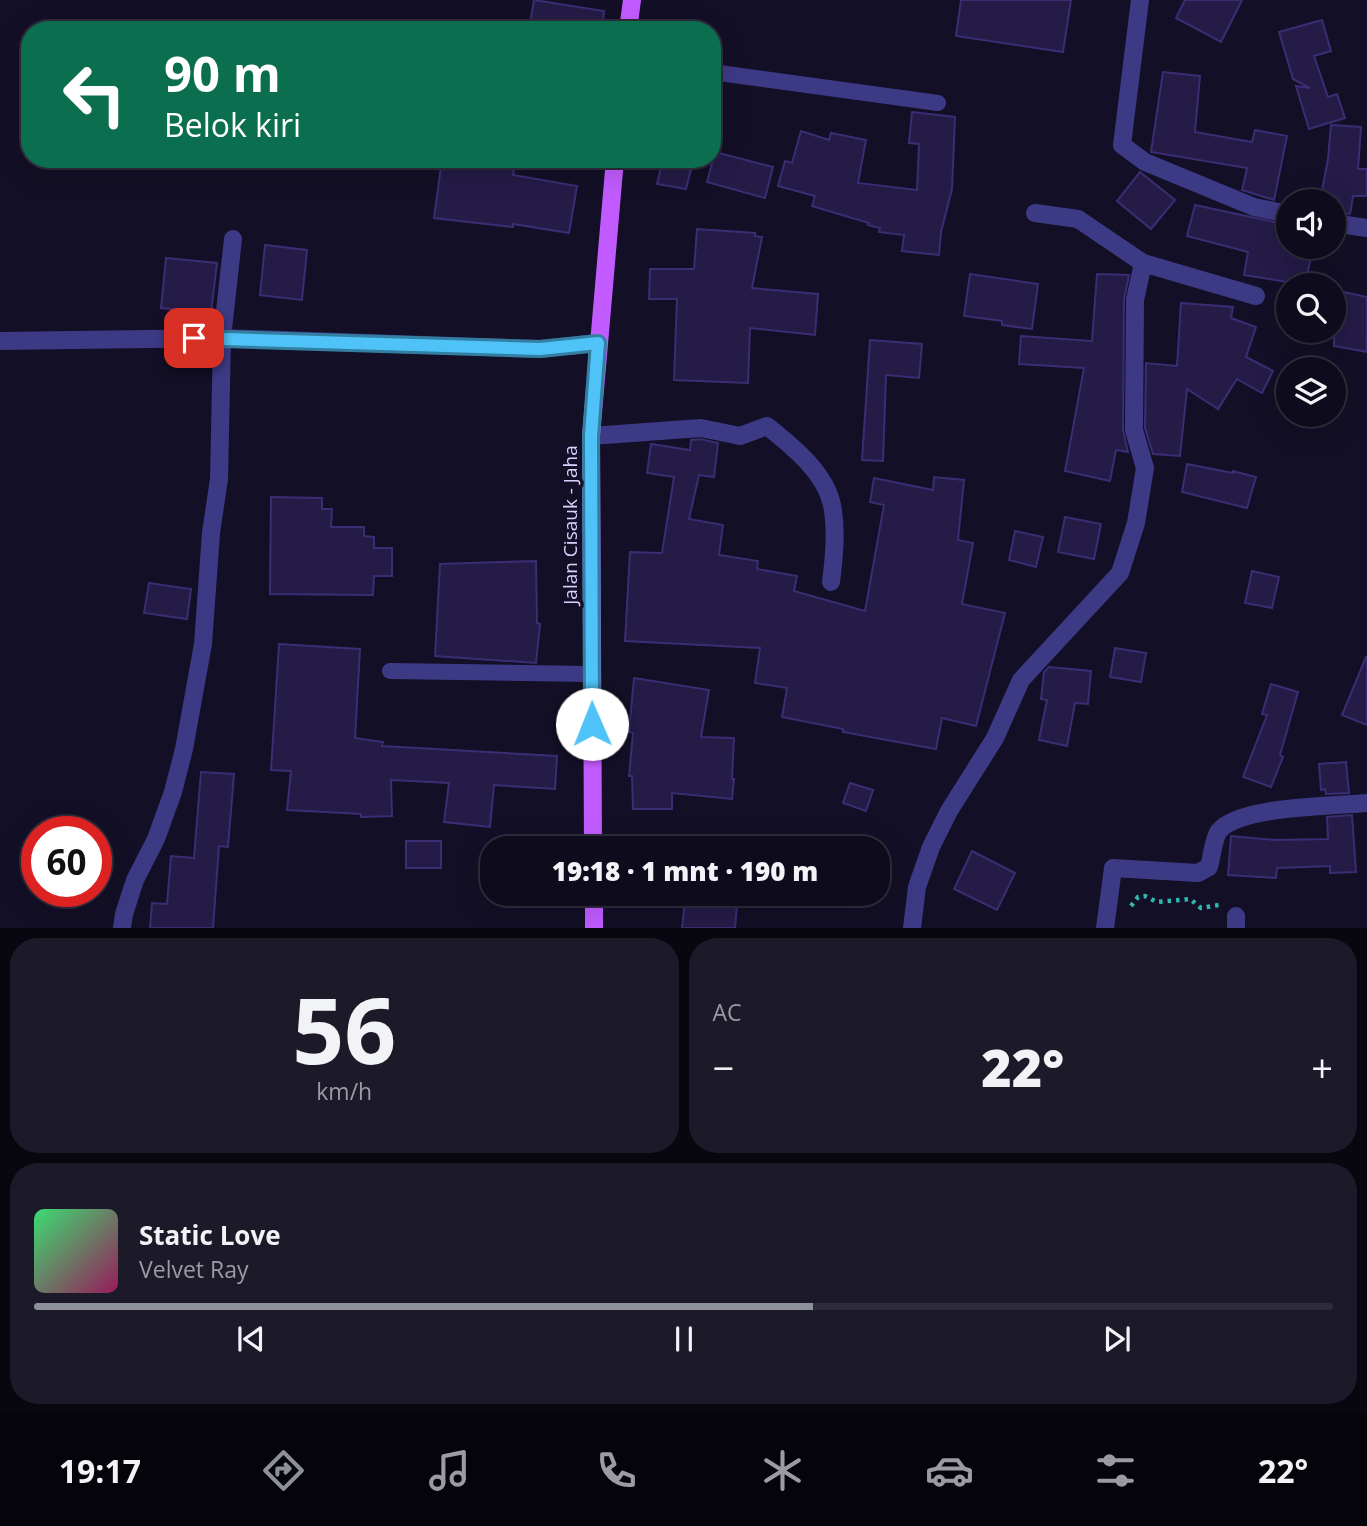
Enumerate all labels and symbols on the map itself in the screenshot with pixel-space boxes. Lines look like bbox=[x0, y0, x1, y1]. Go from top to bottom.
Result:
pin bbox=[164, 308, 224, 368]
street label: Jalan Cisauk - Jaha bbox=[557, 445, 583, 607]
position arrow bbox=[555, 687, 629, 761]
speed limit sign: 60 bbox=[21, 816, 112, 907]

